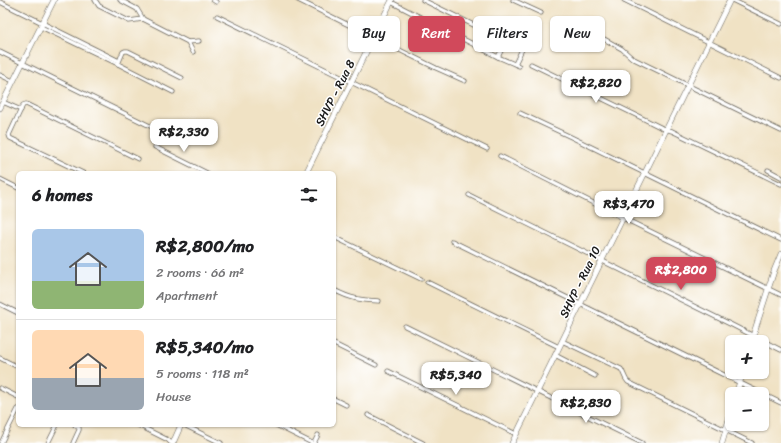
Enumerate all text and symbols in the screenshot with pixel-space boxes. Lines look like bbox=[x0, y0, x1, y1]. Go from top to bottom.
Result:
chip: Buy bbox=[348, 16, 400, 52]
chip: Rent bbox=[408, 16, 465, 52]
chip: Filters bbox=[473, 16, 542, 52]
chip: New bbox=[550, 16, 605, 52]
street label: SHVP - Rua 8 bbox=[309, 56, 361, 130]
pin: R$2,820 bbox=[559, 70, 633, 104]
text: R$2,820 bbox=[570, 71, 622, 94]
pin: R$2,330 bbox=[147, 119, 221, 153]
text: R$2,330 bbox=[159, 120, 209, 143]
text: 6 homes bbox=[32, 180, 92, 210]
icon: filters bbox=[298, 184, 320, 206]
pin: R$3,470 bbox=[592, 191, 666, 225]
text: R$3,470 bbox=[603, 192, 655, 215]
text: R$2,800/mo bbox=[156, 231, 254, 261]
street label: SHVP - Rua 10 bbox=[553, 242, 607, 322]
icon: home bbox=[64, 245, 112, 293]
pin: R$2,800 bbox=[644, 257, 718, 291]
text: R$2,800 bbox=[655, 258, 707, 281]
text: 2 rooms · 66 m² bbox=[156, 261, 244, 284]
text: Apartment bbox=[156, 284, 217, 307]
text: R$5,340/mo bbox=[156, 332, 254, 362]
map controls bbox=[725, 335, 769, 431]
button: + bbox=[725, 335, 769, 379]
icon: home bbox=[64, 346, 112, 394]
text: 5 rooms · 118 m² bbox=[156, 362, 249, 385]
pin: R$5,340 bbox=[419, 362, 493, 396]
text: R$5,340 bbox=[430, 363, 482, 386]
text: House bbox=[156, 385, 191, 408]
button: − bbox=[725, 387, 769, 431]
pin: R$2,830 bbox=[549, 390, 623, 424]
text: R$2,830 bbox=[561, 391, 611, 414]

